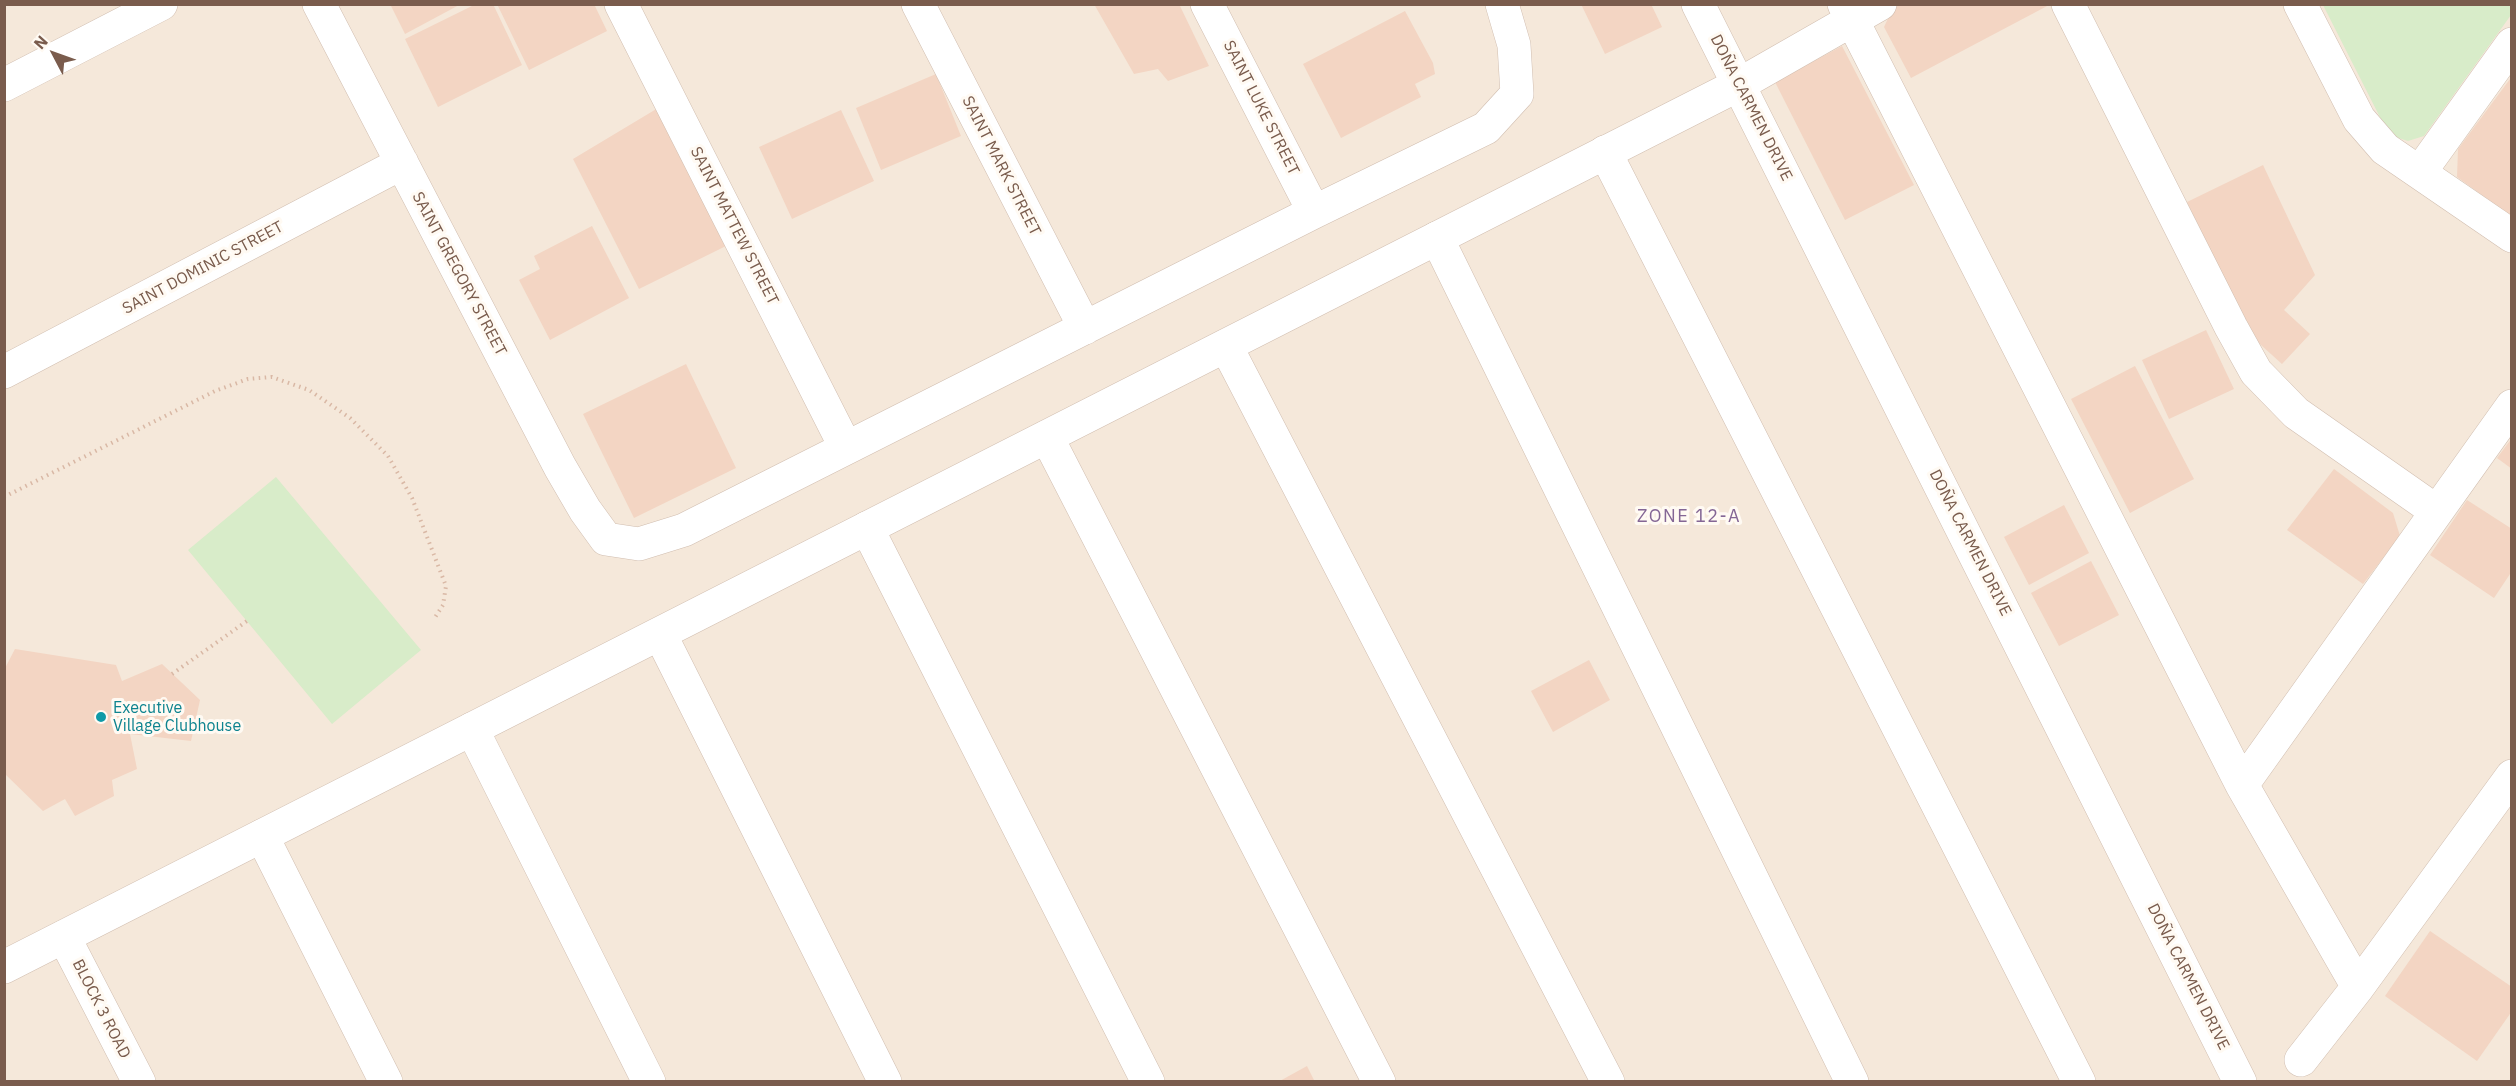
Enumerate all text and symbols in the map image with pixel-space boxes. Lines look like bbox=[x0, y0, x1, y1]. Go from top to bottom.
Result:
north arrow bbox=[24, 24, 84, 84]
text: N bbox=[29, 31, 52, 53]
street label: DOÑA CARMEN DRIVE bbox=[1706, 32, 1796, 184]
street label: SAINT LUKE STREET bbox=[1219, 38, 1303, 178]
street label: SAINT MARK STREET bbox=[958, 93, 1044, 239]
street label: SAINT MATTEW STREET bbox=[686, 144, 782, 308]
street label: SAINT GREGORY STREET bbox=[408, 189, 510, 359]
street label: SAINT DOMINIC STREET bbox=[119, 217, 287, 319]
street label: DOÑA CARMEN DRIVE bbox=[1925, 467, 2015, 619]
district label: ZONE 12-A bbox=[1637, 506, 1741, 528]
place label: Executive Village Clubhouse bbox=[113, 698, 241, 736]
marker: Executive Village Clubhouse bbox=[94, 710, 108, 724]
street label: DOÑA CARMEN DRIVE bbox=[2143, 901, 2233, 1053]
street label: BLOCK 3 ROAD bbox=[68, 956, 134, 1062]

